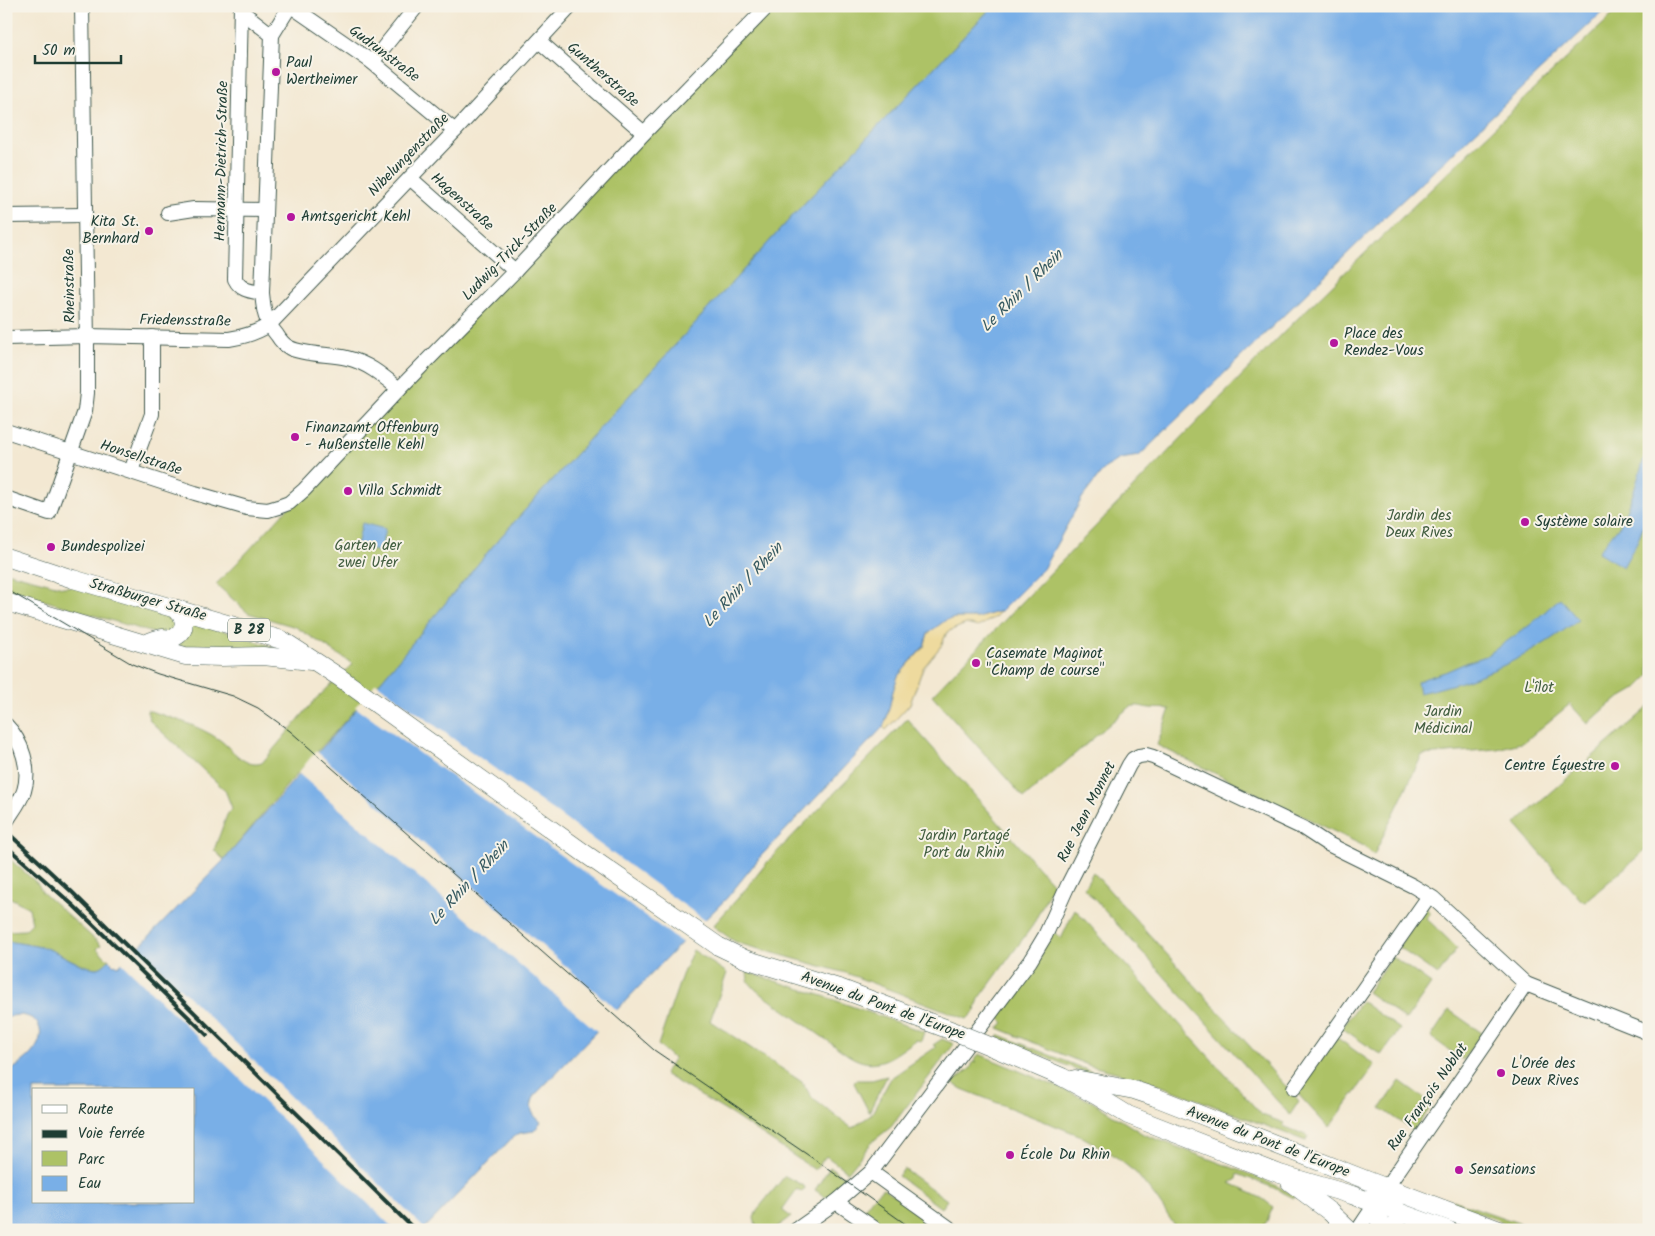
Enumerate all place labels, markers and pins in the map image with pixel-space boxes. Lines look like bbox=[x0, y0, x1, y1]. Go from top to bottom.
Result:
place label: Paul Wertheimer bbox=[286, 51, 358, 92]
marker: Paul Wertheimer bbox=[270, 66, 282, 78]
place label: Amtsgericht Kehl bbox=[301, 205, 411, 229]
place label: Kita St. Bernhard bbox=[82, 210, 140, 251]
marker: Amtsgericht Kehl bbox=[285, 211, 297, 223]
marker: Kita St. Bernhard bbox=[143, 225, 155, 237]
place label: Place des Rendez-Vous bbox=[1344, 322, 1424, 363]
marker: Place des Rendez-Vous bbox=[1328, 337, 1340, 349]
place label: Finanzamt Offenburg - Außenstelle Kehl bbox=[305, 416, 439, 457]
marker: Finanzamt Offenburg - Außenstelle Kehl bbox=[289, 431, 301, 443]
place label: Villa Schmidt bbox=[358, 479, 442, 503]
marker: Villa Schmidt bbox=[342, 485, 354, 497]
place label: Système solaire bbox=[1535, 510, 1633, 534]
marker: Système solaire bbox=[1519, 516, 1531, 528]
place label: Bundespolizei bbox=[61, 535, 146, 559]
marker: Bundespolizei bbox=[45, 541, 57, 553]
place label: Casemate Maginot "Champ de course" bbox=[986, 642, 1104, 683]
marker: Casemate Maginot "Champ de course" bbox=[970, 657, 982, 669]
place label: Centre Équestre bbox=[1504, 754, 1605, 778]
marker: Centre Équestre bbox=[1609, 760, 1621, 772]
place label: L'Orée des Deux Rives bbox=[1511, 1052, 1579, 1093]
marker: L'Orée des Deux Rives bbox=[1495, 1067, 1507, 1079]
place label: École Du Rhin bbox=[1020, 1143, 1110, 1167]
marker: École Du Rhin bbox=[1004, 1149, 1016, 1161]
place label: Sensations bbox=[1469, 1158, 1536, 1182]
marker: Sensations bbox=[1453, 1164, 1465, 1176]

